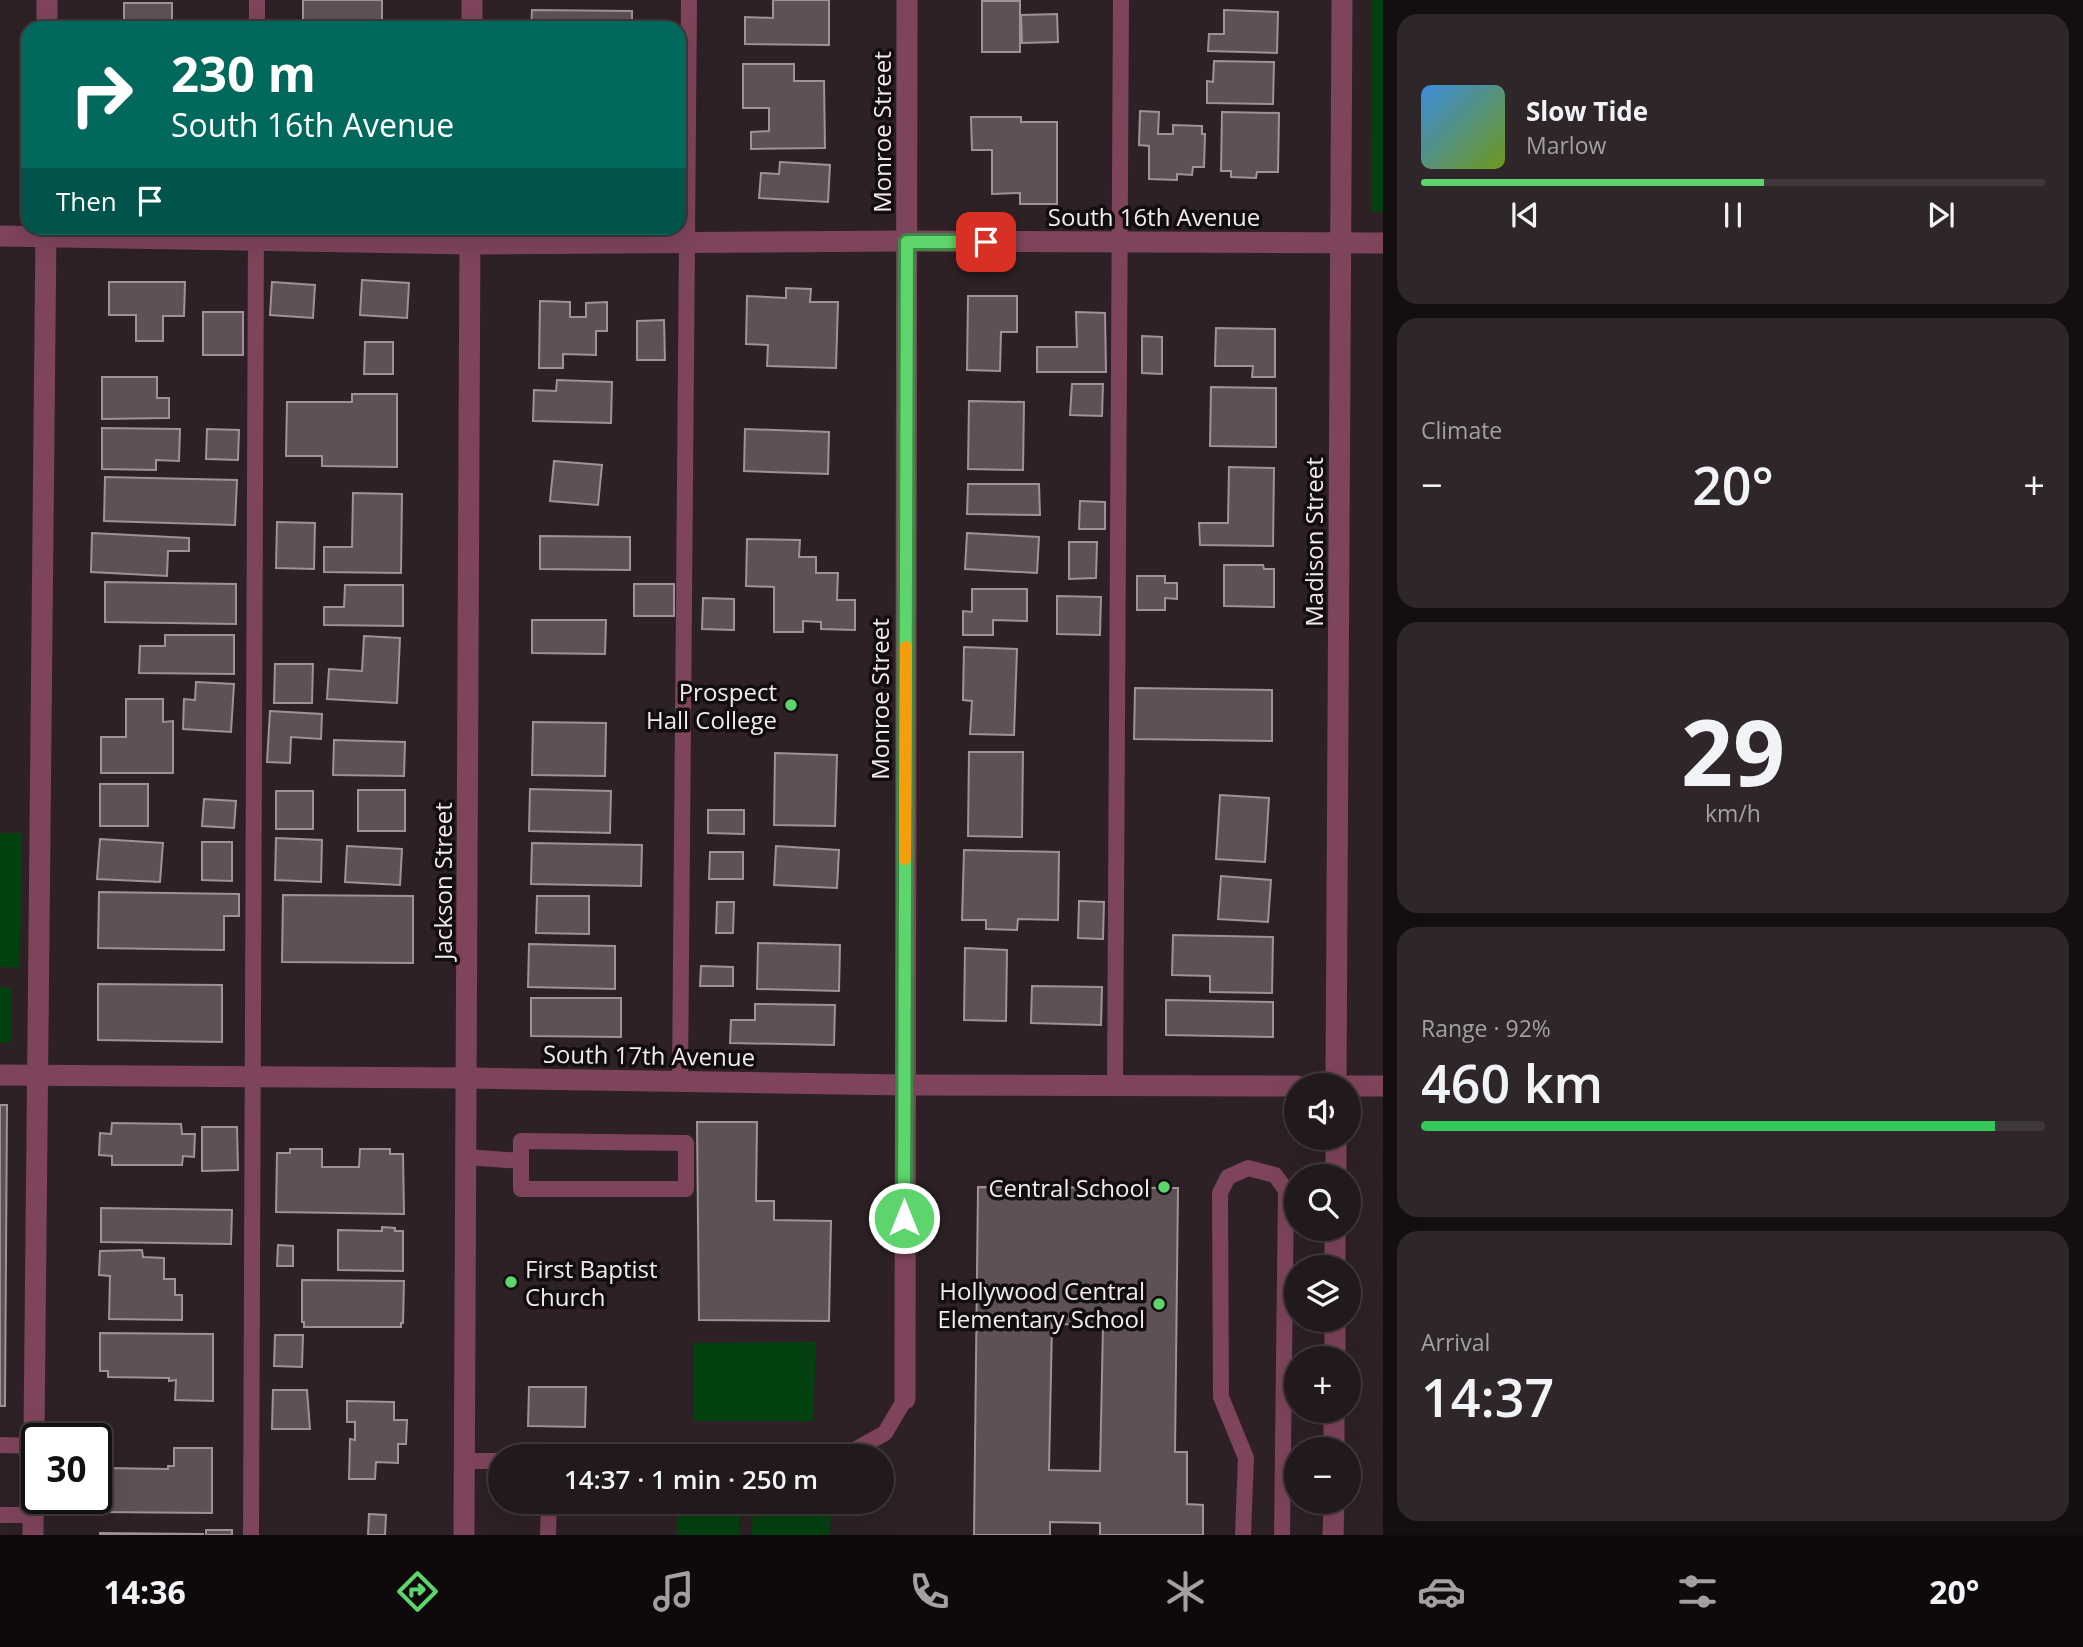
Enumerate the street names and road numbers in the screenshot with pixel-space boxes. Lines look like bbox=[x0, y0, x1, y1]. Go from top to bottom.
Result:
street label: Monroe Street bbox=[865, 51, 898, 213]
street label: South 16th Avenue bbox=[1048, 200, 1260, 233]
street label: Madison Street bbox=[1297, 457, 1330, 627]
street label: Monroe Street bbox=[863, 618, 896, 780]
street label: Jackson Street bbox=[426, 802, 459, 962]
street label: South 17th Avenue bbox=[543, 1037, 755, 1073]

